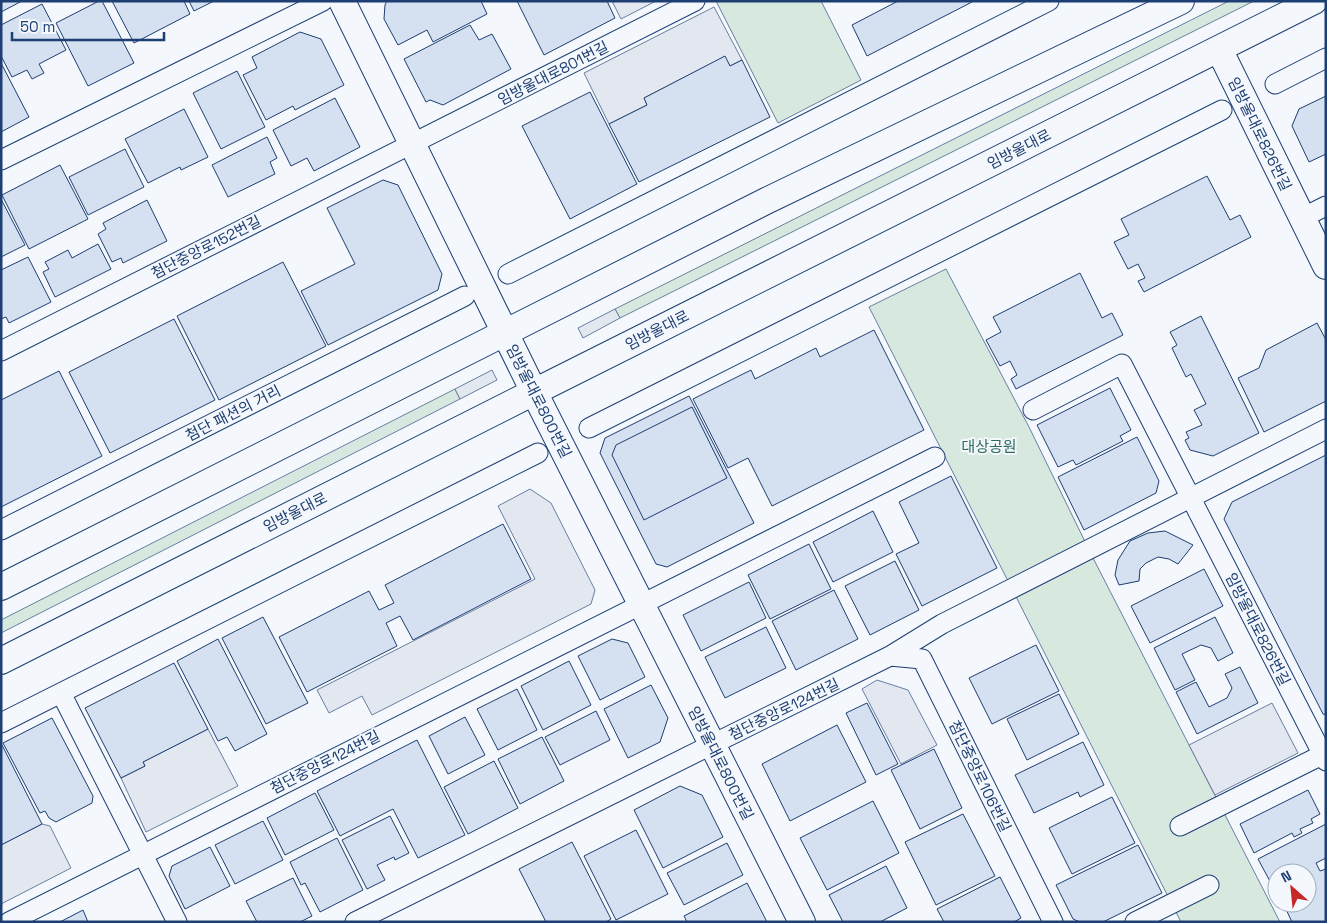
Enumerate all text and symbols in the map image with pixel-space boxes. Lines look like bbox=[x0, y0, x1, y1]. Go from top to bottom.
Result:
scale bar bbox=[12, 10, 165, 42]
text: 50 m bbox=[20, 17, 55, 36]
street label: 임방울대로801번길 bbox=[494, 37, 612, 109]
street label: 임방울대로826번길 bbox=[1224, 74, 1296, 194]
street label: 임방울대로 bbox=[984, 125, 1054, 173]
street label: 첨단중앙로152번길 bbox=[148, 211, 264, 283]
street label: 임방울대로 bbox=[622, 306, 692, 354]
street label: 임방울대로800번길 bbox=[502, 341, 576, 461]
street label: 첨단 패션의 거리 bbox=[182, 381, 284, 445]
park label: 대상공원 bbox=[961, 437, 1017, 456]
street label: 임방울대로 bbox=[260, 488, 330, 536]
street label: 임방울대로826번길 bbox=[1221, 569, 1295, 689]
street label: 첨단중앙로124번길 bbox=[726, 674, 842, 744]
street label: 임방울대로800번길 bbox=[684, 703, 758, 823]
street label: 첨단중앙로106번길 bbox=[945, 717, 1015, 835]
street label: 첨단중앙로124번길 bbox=[267, 726, 383, 798]
north arrow bbox=[1267, 863, 1317, 913]
text: N bbox=[1278, 866, 1294, 887]

